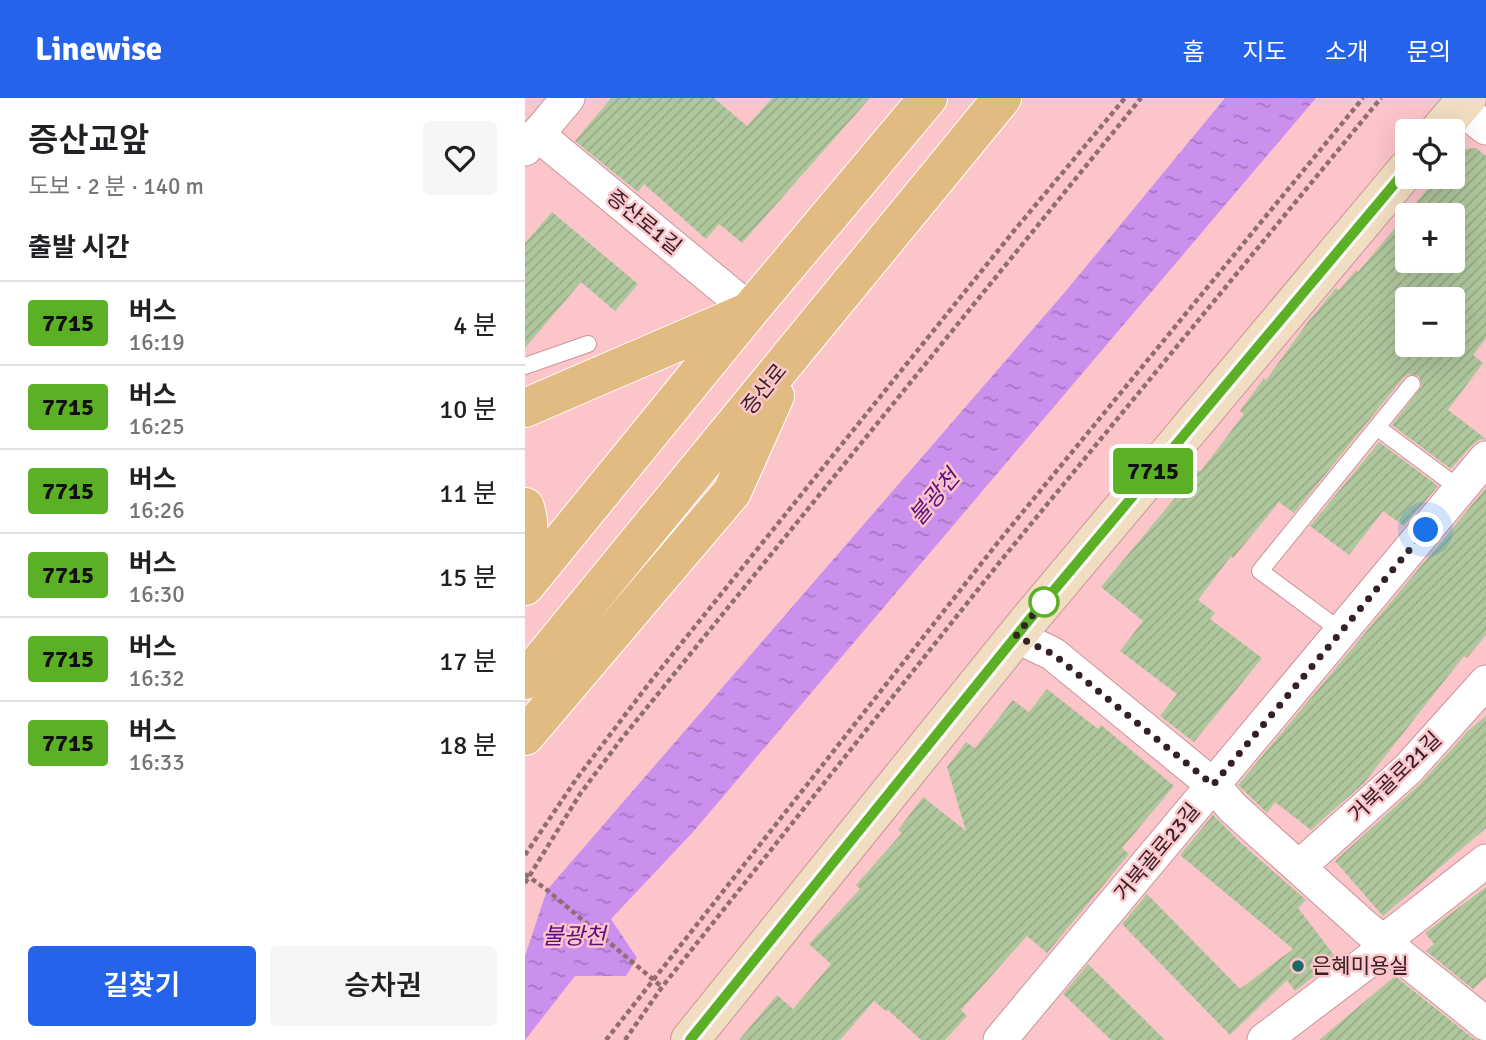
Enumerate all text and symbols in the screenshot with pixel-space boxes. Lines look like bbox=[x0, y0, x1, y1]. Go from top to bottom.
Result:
text: Linewise bbox=[35, 29, 162, 70]
text: 홈 bbox=[1182, 37, 1204, 67]
text: 지도 bbox=[1242, 37, 1287, 67]
text: 소개 bbox=[1325, 37, 1369, 67]
text: 문의 bbox=[1407, 37, 1451, 67]
map controls bbox=[1395, 119, 1465, 357]
button: locate bbox=[1395, 119, 1465, 189]
text: 증산교앞 bbox=[28, 120, 149, 161]
button: heart bbox=[423, 121, 497, 195]
text: 도보 · 2 분 · 140 m bbox=[28, 172, 204, 201]
street label: 증산로1길 bbox=[601, 184, 687, 260]
button: + bbox=[1395, 203, 1465, 273]
text: 출발 시간 bbox=[28, 232, 129, 264]
button: − bbox=[1395, 287, 1465, 357]
text: 버스 bbox=[129, 296, 177, 328]
text: 7715 bbox=[42, 308, 94, 338]
text: 4 분 bbox=[453, 310, 497, 342]
text: 16:19 bbox=[129, 328, 185, 357]
street label: 증산로 bbox=[736, 358, 792, 420]
text: 버스 bbox=[129, 380, 177, 412]
text: 7715 bbox=[42, 392, 94, 422]
text: 10 분 bbox=[439, 394, 497, 426]
text: 16:25 bbox=[129, 412, 185, 441]
line badge: 7715 bbox=[1104, 448, 1202, 494]
text: 7715 bbox=[1127, 456, 1179, 486]
water label: 불광천 bbox=[903, 462, 968, 531]
text: 버스 bbox=[129, 464, 177, 496]
text: 7715 bbox=[42, 476, 94, 506]
text: 11 분 bbox=[439, 478, 497, 510]
text: 16:26 bbox=[129, 496, 185, 525]
your location bbox=[1408, 512, 1443, 547]
text: 버스 bbox=[129, 548, 177, 580]
text: 7715 bbox=[42, 560, 94, 590]
text: 15 분 bbox=[439, 562, 497, 594]
text: 16:30 bbox=[129, 580, 185, 609]
unlabelled marker bbox=[1029, 587, 1059, 617]
text: 버스 bbox=[129, 632, 177, 664]
text: 7715 bbox=[42, 644, 94, 674]
text: 17 분 bbox=[439, 646, 497, 678]
text: 16:32 bbox=[129, 664, 185, 693]
text: 버스 bbox=[129, 716, 177, 748]
street label: 거북골로21길 bbox=[1343, 726, 1447, 828]
text: 7715 bbox=[42, 728, 94, 758]
text: 18 분 bbox=[439, 730, 497, 762]
text: 16:33 bbox=[129, 748, 185, 777]
street label: 거북골로23길 bbox=[1109, 798, 1205, 906]
water label: 불광천 bbox=[542, 922, 609, 951]
button: 길찾기 bbox=[28, 946, 256, 1026]
button: 승차권 bbox=[270, 946, 497, 1026]
place label: 은혜미용실 bbox=[1312, 953, 1409, 979]
marker: 은혜미용실 bbox=[1290, 958, 1306, 974]

